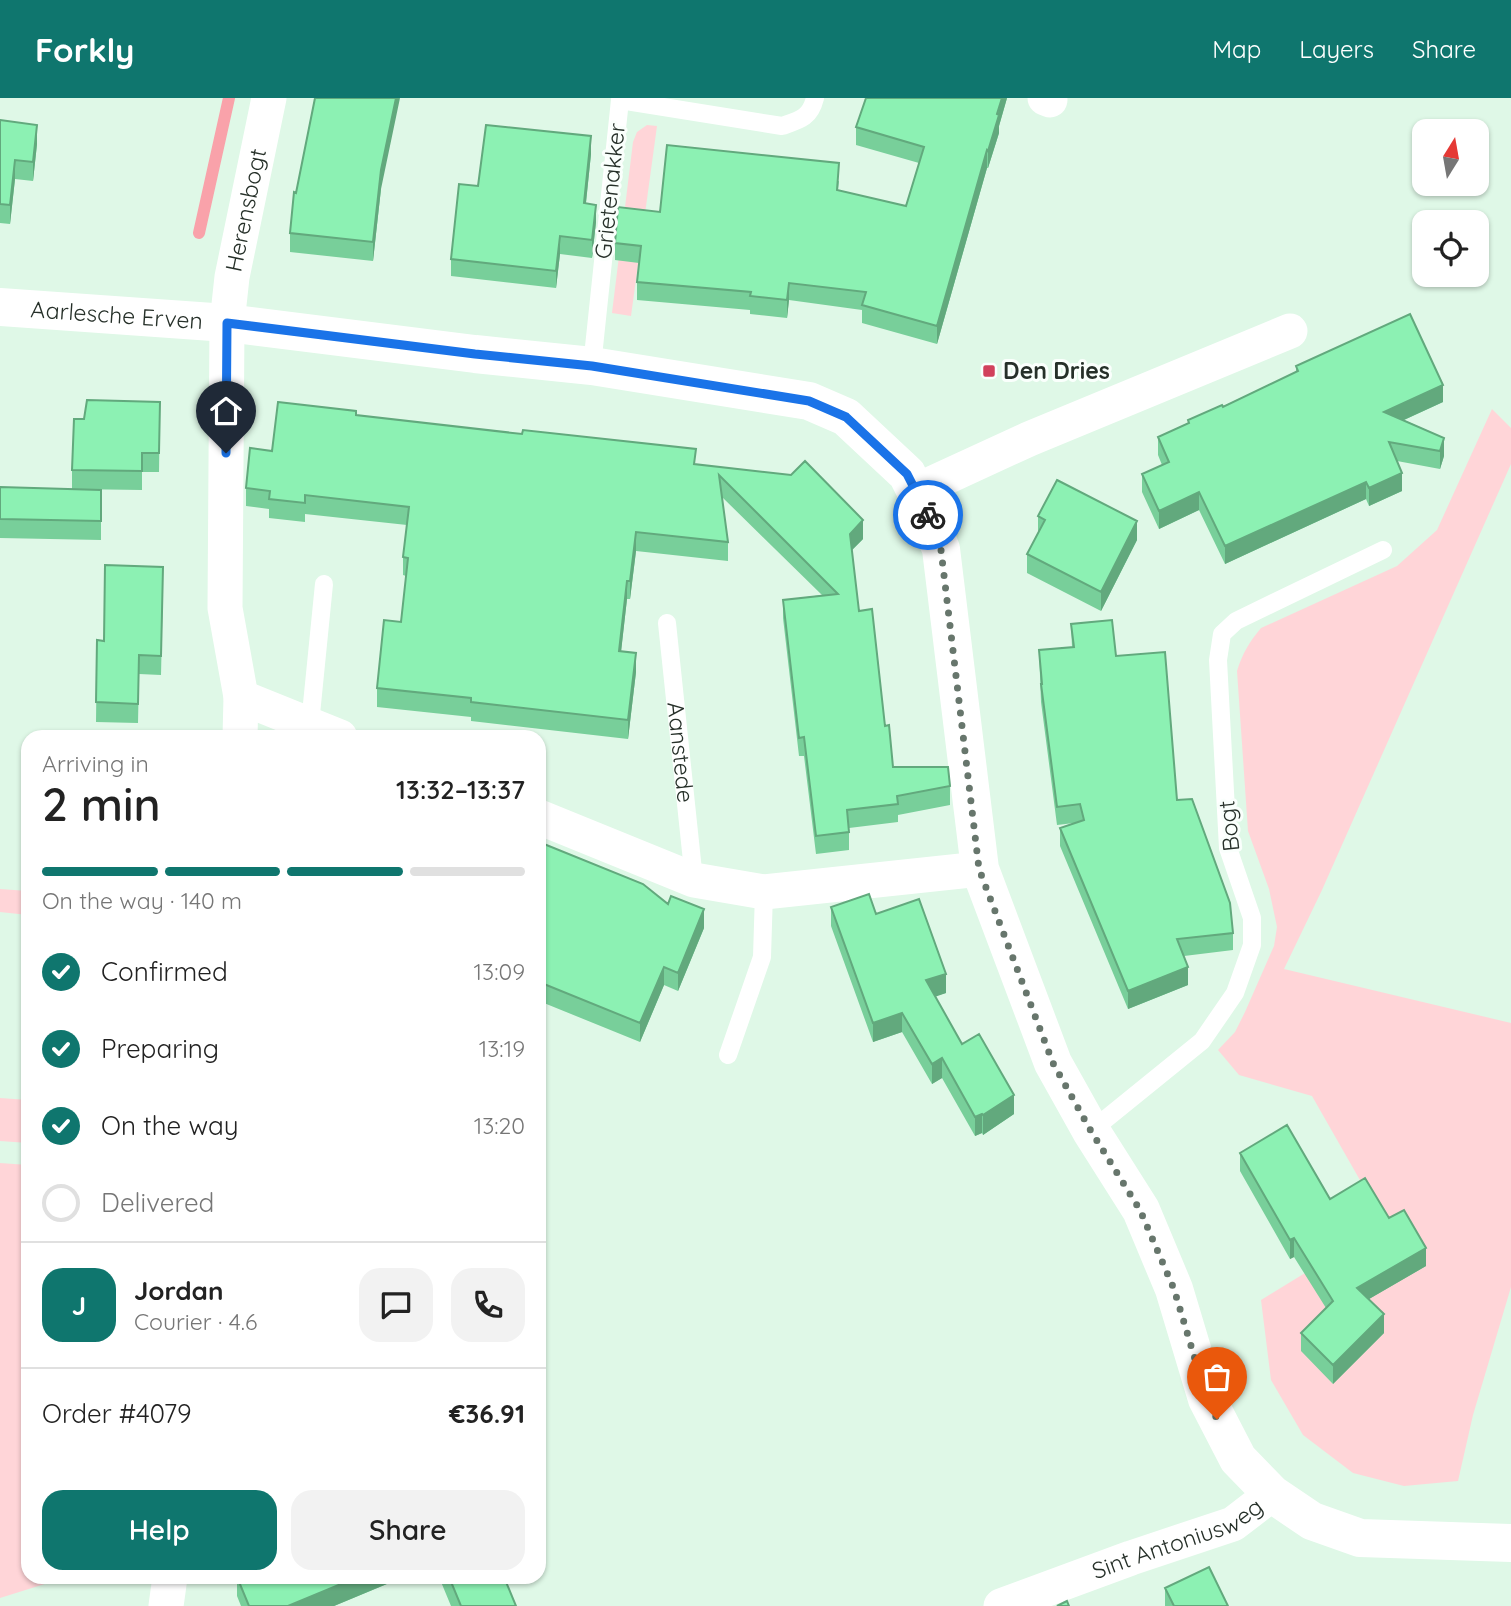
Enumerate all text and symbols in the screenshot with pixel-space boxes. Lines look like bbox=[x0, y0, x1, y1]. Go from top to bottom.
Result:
text: Forkly bbox=[35, 29, 134, 70]
text: Map bbox=[1212, 34, 1261, 64]
text: Layers bbox=[1299, 34, 1374, 64]
text: Share bbox=[1412, 34, 1476, 64]
north arrow bbox=[1412, 119, 1489, 196]
map controls bbox=[1412, 119, 1489, 287]
street label: Grietenakker bbox=[588, 121, 631, 260]
street label: Herensbogt bbox=[218, 146, 272, 274]
button: locate bbox=[1412, 210, 1489, 287]
street label: Aarlesche Erven bbox=[30, 294, 204, 335]
place label: Den Dries bbox=[1003, 356, 1110, 385]
marker: Den Dries bbox=[981, 363, 997, 379]
pin bbox=[196, 381, 256, 453]
icon: home bbox=[207, 392, 245, 430]
courier bbox=[893, 480, 963, 550]
icon: bike bbox=[909, 496, 947, 534]
street label: Aanstede bbox=[661, 700, 701, 804]
text: Arriving in bbox=[42, 749, 149, 778]
text: 13:32–13:37 bbox=[396, 773, 525, 806]
text: 2 min bbox=[42, 775, 161, 833]
street label: Bogt bbox=[1211, 799, 1246, 853]
text: On the way · 140 m bbox=[42, 886, 242, 915]
icon: check bbox=[42, 953, 80, 991]
text: Confirmed bbox=[101, 955, 228, 988]
text: 13:09 bbox=[474, 957, 525, 986]
icon: check bbox=[42, 1030, 80, 1068]
text: Preparing bbox=[101, 1032, 219, 1065]
text: 13:19 bbox=[479, 1034, 525, 1063]
icon: check bbox=[42, 1107, 80, 1145]
text: On the way bbox=[101, 1109, 239, 1142]
text: 13:20 bbox=[474, 1111, 525, 1140]
text: Delivered bbox=[101, 1186, 214, 1219]
button: chat bbox=[359, 1268, 433, 1342]
button: phone bbox=[451, 1268, 525, 1342]
text: Jordan bbox=[134, 1274, 223, 1307]
text: J bbox=[72, 1289, 86, 1322]
text: Courier · 4.6 bbox=[134, 1307, 257, 1336]
pin bbox=[1187, 1347, 1247, 1419]
icon: bag bbox=[1198, 1358, 1236, 1396]
text: Order #4079 bbox=[42, 1397, 192, 1430]
text: €36.91 bbox=[449, 1397, 525, 1430]
button: Help bbox=[42, 1490, 277, 1570]
button: Share bbox=[291, 1490, 525, 1570]
street label: Sint Antoniusweg bbox=[1088, 1492, 1268, 1585]

